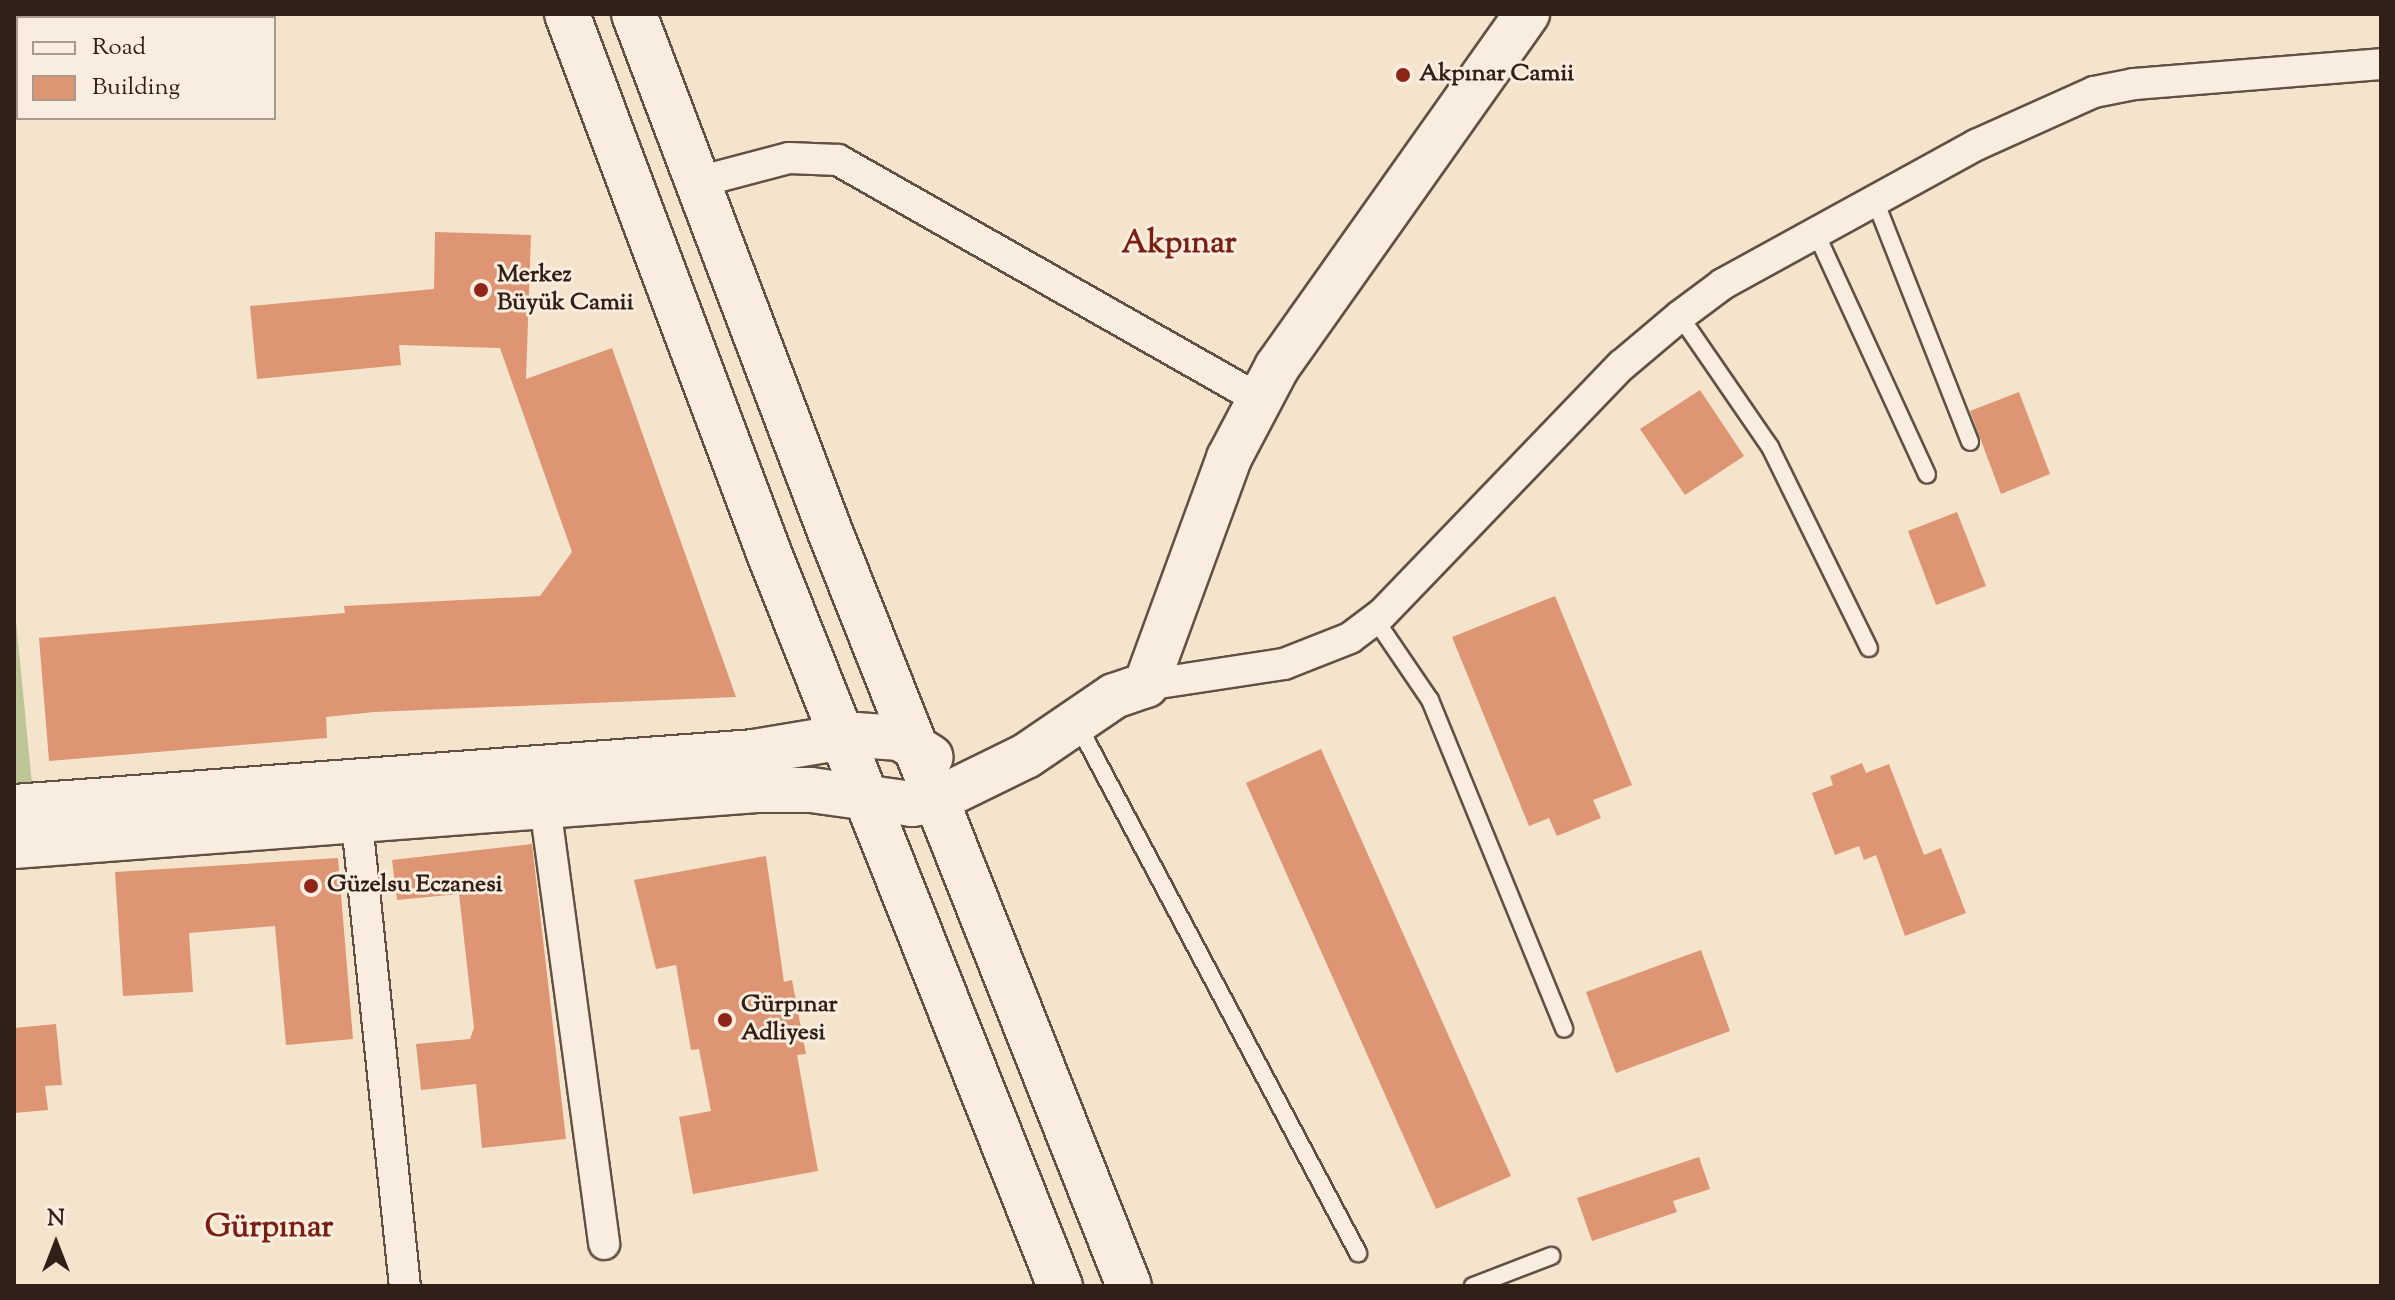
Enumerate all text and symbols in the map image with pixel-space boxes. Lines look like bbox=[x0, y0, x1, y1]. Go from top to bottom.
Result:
legend bbox=[16, 16, 276, 120]
text: Road bbox=[92, 31, 146, 65]
place label: Akpınar Camii bbox=[1419, 61, 1574, 89]
marker: Akpınar Camii bbox=[1394, 66, 1412, 84]
text: Building bbox=[92, 71, 180, 105]
district label: Akpınar bbox=[1121, 225, 1237, 263]
place label: Merkez Büyük Camii bbox=[497, 262, 633, 318]
marker: Merkez Büyük Camii bbox=[472, 281, 490, 299]
place label: Güzelsu Eczanesi bbox=[327, 872, 503, 900]
marker: Güzelsu Eczanesi bbox=[302, 877, 320, 895]
place label: Gürpınar Adliyesi bbox=[741, 992, 838, 1048]
marker: Gürpınar Adliyesi bbox=[716, 1011, 734, 1029]
north arrow bbox=[16, 1204, 96, 1284]
text: N bbox=[47, 1204, 65, 1236]
district label: Gürpınar bbox=[205, 1209, 333, 1247]

